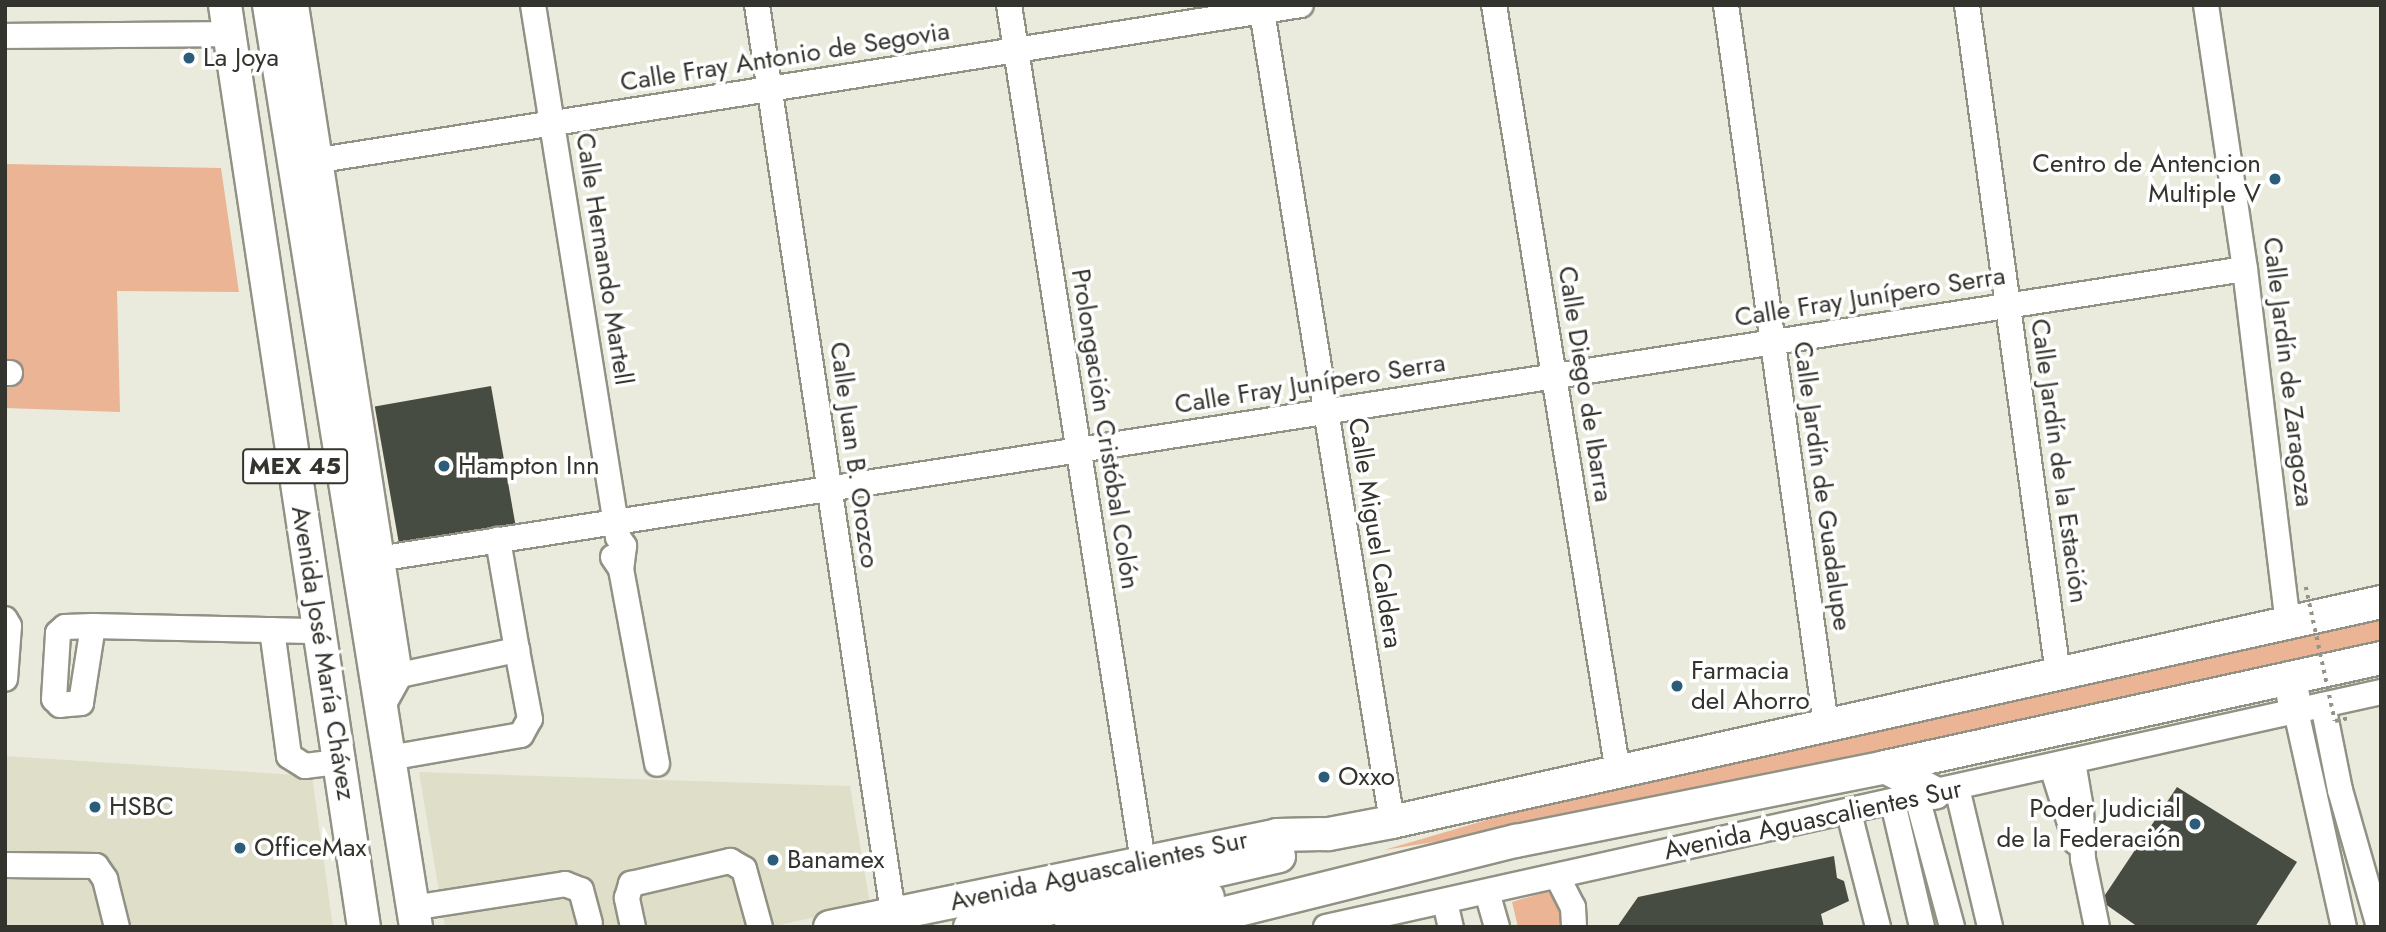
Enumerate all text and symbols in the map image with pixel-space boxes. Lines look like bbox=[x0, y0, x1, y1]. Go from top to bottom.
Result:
street label: Calle Fray Antonio de Segovia bbox=[618, 16, 952, 98]
place label: La Joya bbox=[203, 42, 279, 74]
marker: La Joya bbox=[181, 50, 197, 66]
street label: Calle Hernando Martell bbox=[569, 131, 639, 387]
place label: Centro de Antencion Multiple V bbox=[2032, 148, 2261, 210]
marker: Centro de Antencion Multiple V bbox=[2267, 171, 2283, 187]
street label: Calle Jardín de Zaragoza bbox=[2256, 235, 2320, 509]
street label: Calle Fray Junípero Serra bbox=[1732, 260, 2008, 334]
street label: Calle Diego de Ibarra bbox=[1551, 264, 1619, 504]
street label: Prolongación Cristóbal Colón bbox=[1064, 267, 1146, 591]
street label: Calle Jardín de la Estación bbox=[2024, 317, 2094, 605]
street label: Calle Jardín de Guadalupe bbox=[1786, 339, 1858, 633]
street label: Calle Juan B. Orozco bbox=[823, 340, 885, 570]
street label: Calle Fray Junípero Serra bbox=[1172, 347, 1448, 421]
street label: Calle Miguel Caldera bbox=[1341, 416, 1409, 650]
road number: MEX 45 bbox=[241, 446, 349, 486]
place label: Hampton Inn bbox=[458, 450, 600, 482]
marker: Hampton Inn bbox=[436, 458, 452, 474]
street label: Avenida José María Chávez bbox=[284, 504, 362, 802]
place label: Farmacia del Ahorro bbox=[1691, 655, 1810, 716]
marker: Farmacia del Ahorro bbox=[1669, 678, 1685, 694]
place label: Oxxo bbox=[1338, 761, 1395, 793]
marker: Oxxo bbox=[1316, 769, 1332, 785]
street label: Avenida Aguascalientes Sur bbox=[1661, 773, 1965, 867]
place label: HSBC bbox=[109, 791, 174, 823]
place label: Poder Judicial de la Federación bbox=[1996, 793, 2181, 854]
marker: HSBC bbox=[87, 799, 103, 815]
marker: Poder Judicial de la Federación bbox=[2187, 816, 2203, 832]
street label: Avenida Aguascalientes Sur bbox=[947, 824, 1251, 918]
place label: OfficeMax bbox=[254, 832, 366, 864]
marker: OfficeMax bbox=[232, 840, 248, 856]
place label: Banamex bbox=[787, 844, 884, 876]
marker: Banamex bbox=[765, 852, 781, 868]

